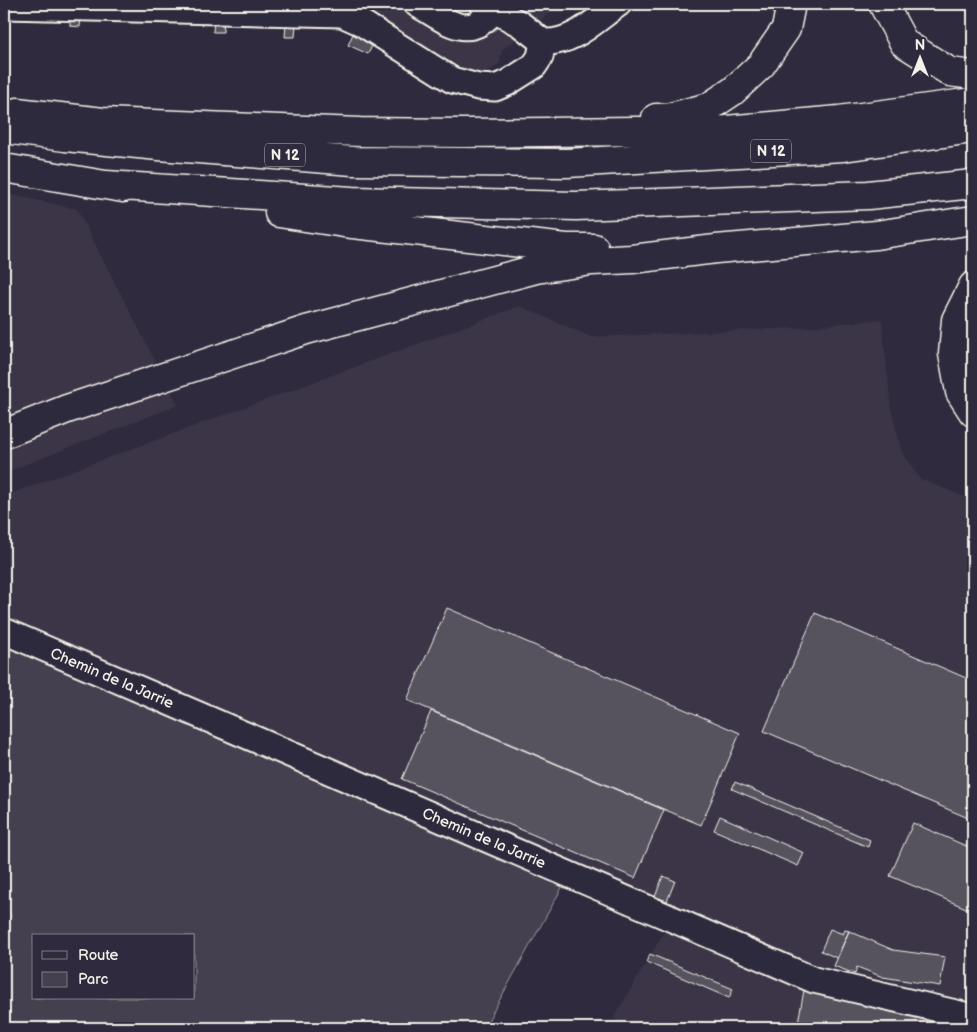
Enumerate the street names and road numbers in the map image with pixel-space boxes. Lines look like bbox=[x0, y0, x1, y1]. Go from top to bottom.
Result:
road number: N 12 bbox=[751, 140, 791, 162]
road number: N 12 bbox=[265, 144, 305, 166]
street label: Chemin de la Jarrie bbox=[47, 644, 176, 713]
street label: Chemin de la Jarrie bbox=[419, 804, 548, 873]

